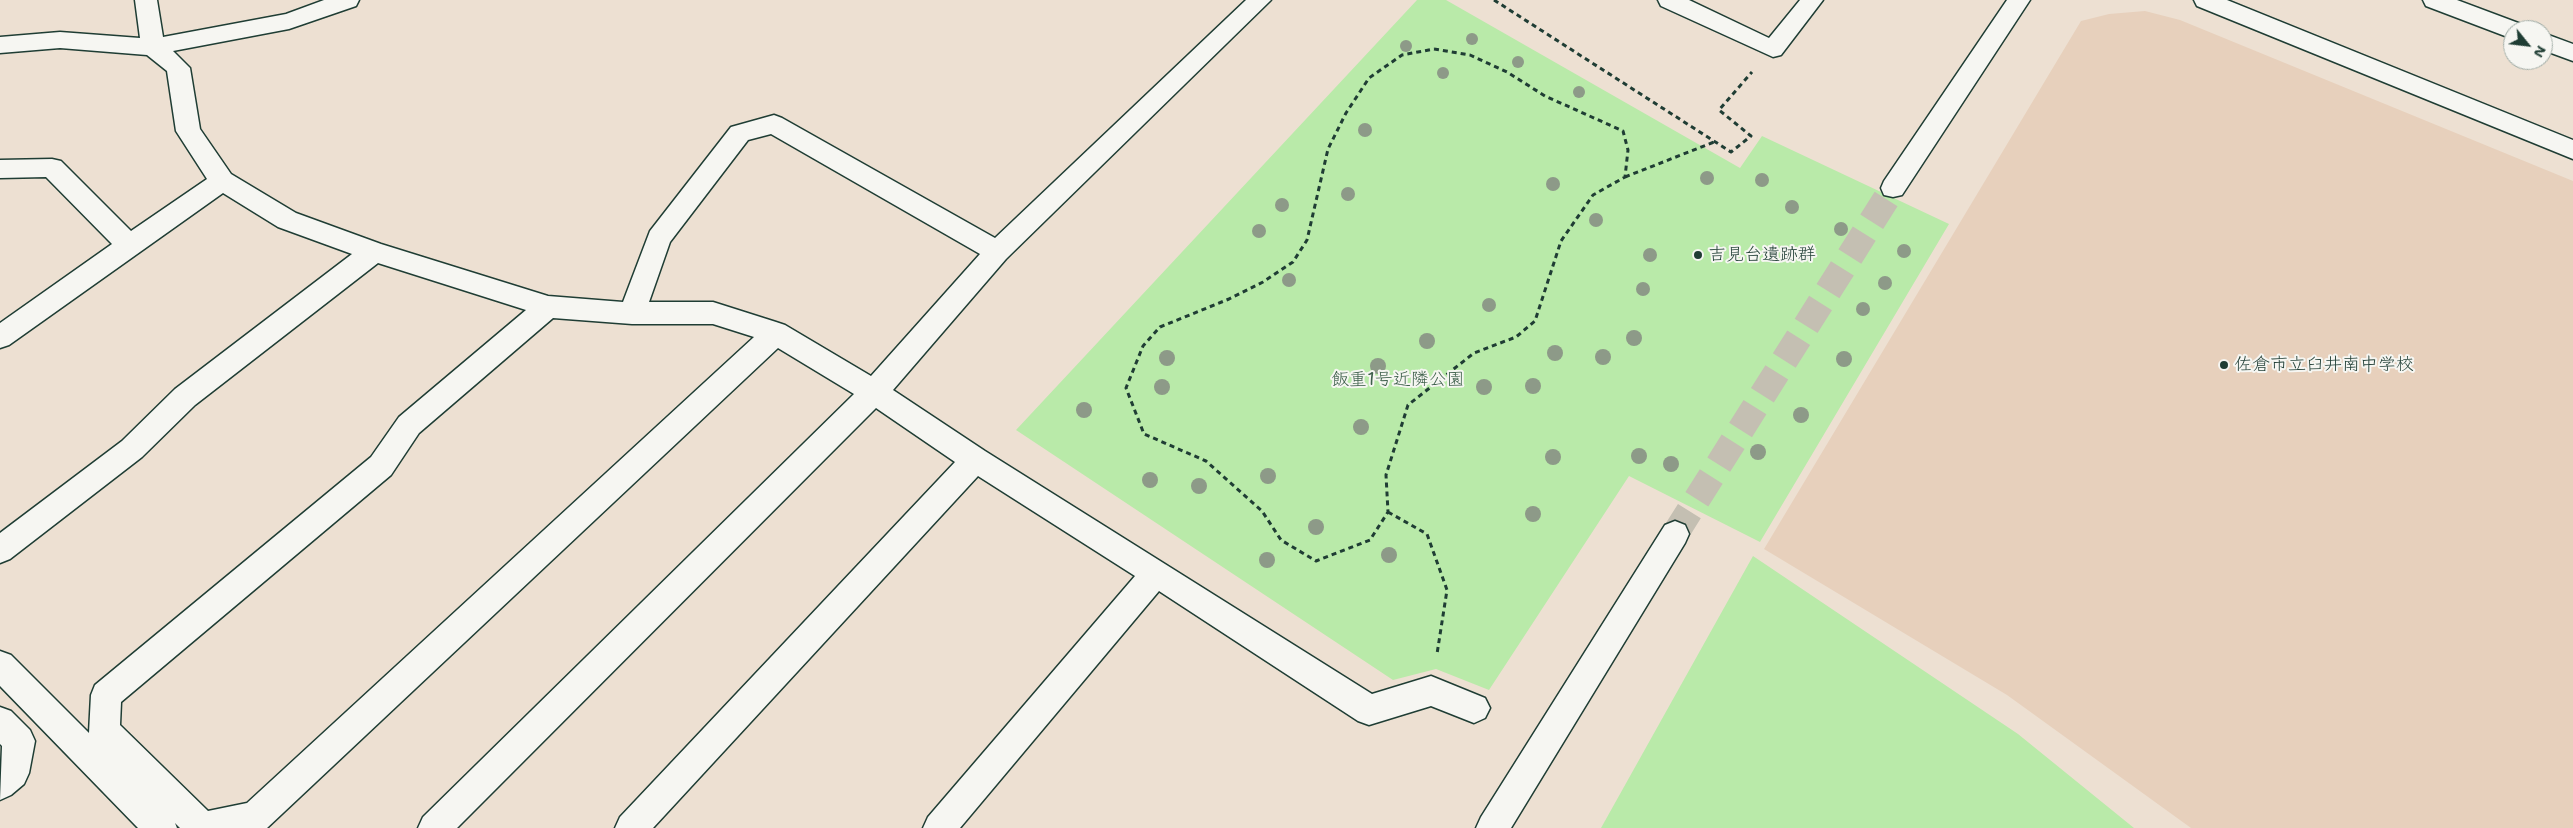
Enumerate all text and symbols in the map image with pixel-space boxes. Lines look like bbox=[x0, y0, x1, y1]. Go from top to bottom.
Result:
north arrow bbox=[2503, 20, 2553, 70]
text: N bbox=[2530, 43, 2551, 61]
place label: 吉見台遺跡群 bbox=[1708, 244, 1816, 266]
marker: 吉見台遺跡群 bbox=[1692, 249, 1704, 261]
place label: 佐倉市立臼井南中学校 bbox=[2234, 354, 2414, 376]
marker: 佐倉市立臼井南中学校 bbox=[2218, 359, 2230, 371]
park label: 飯重1号近隣公園 bbox=[1331, 369, 1465, 391]

